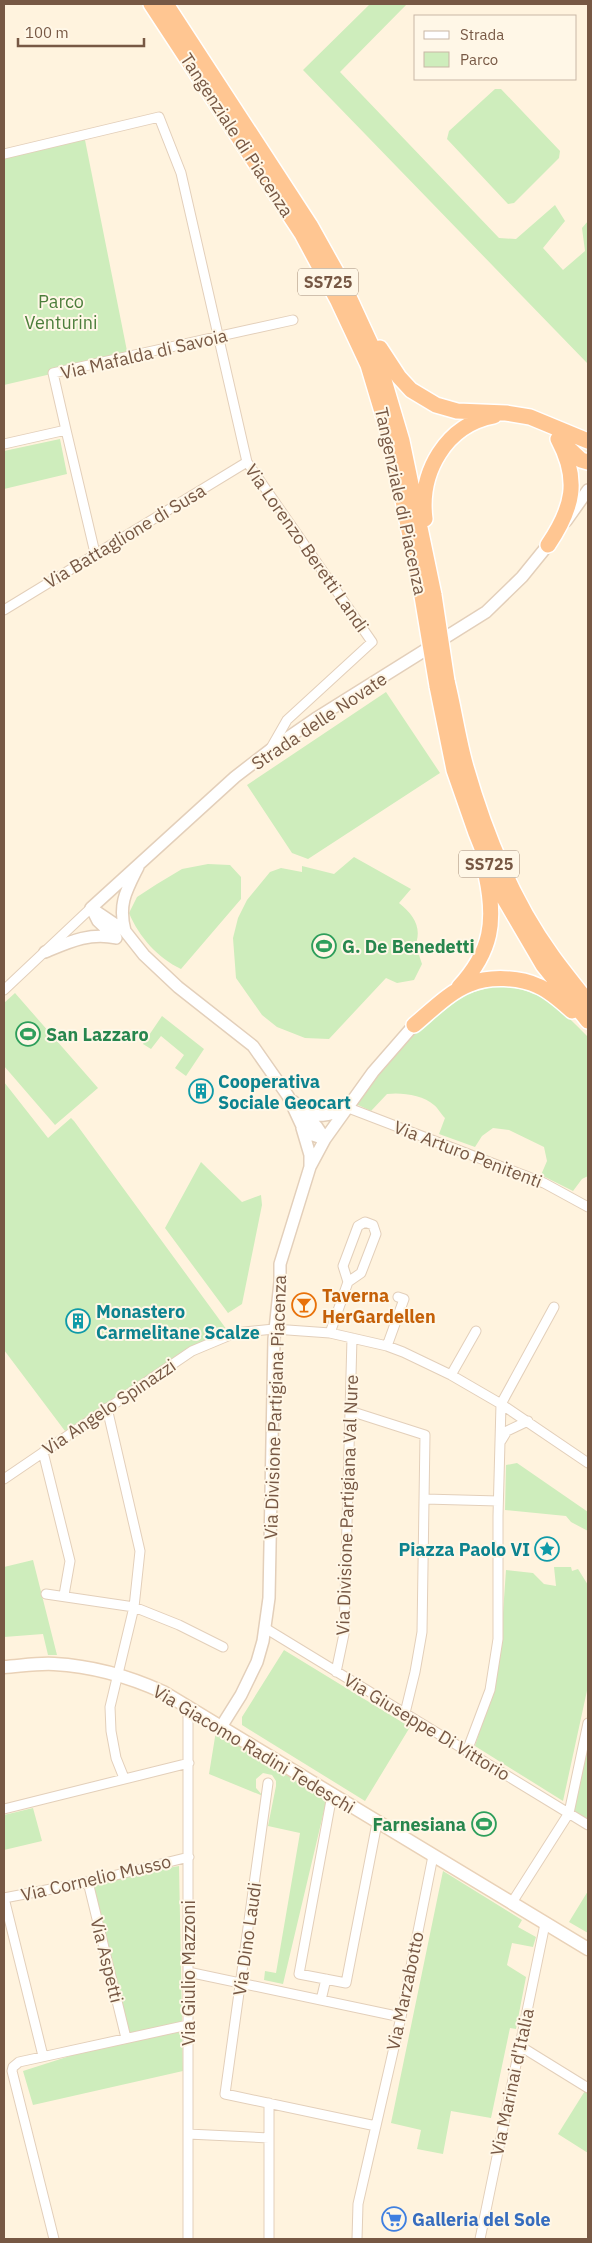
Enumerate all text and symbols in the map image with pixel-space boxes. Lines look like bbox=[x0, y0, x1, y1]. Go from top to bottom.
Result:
scale bar bbox=[18, 15, 144, 47]
legend bbox=[414, 15, 577, 80]
text: 100 m bbox=[25, 23, 69, 42]
text: Strada bbox=[460, 25, 504, 44]
street label: Tangenziale di Piacenza bbox=[175, 49, 299, 222]
text: Parco bbox=[460, 50, 498, 69]
road number: SS725 bbox=[298, 268, 358, 296]
park label: Parco Venturini bbox=[25, 290, 97, 334]
street label: Via Mafalda di Savoia bbox=[58, 324, 230, 384]
street label: Tangenziale di Piacenza bbox=[370, 405, 432, 597]
street label: Via Lorenzo Beretti Landi bbox=[240, 459, 374, 637]
street label: Via Battaglione di Susa bbox=[40, 478, 210, 593]
street label: Strada delle Novate bbox=[247, 667, 391, 775]
road number: SS725 bbox=[459, 851, 519, 878]
sports icon: G. De Benedetti bbox=[311, 933, 337, 959]
place label: G. De Benedetti bbox=[342, 935, 475, 958]
sports icon: San Lazzaro bbox=[15, 1021, 41, 1047]
place label: San Lazzaro bbox=[46, 1023, 149, 1046]
place label: Cooperativa Sociale Geocart bbox=[218, 1070, 351, 1114]
building icon: Cooperativa Sociale Geocart bbox=[188, 1078, 214, 1104]
street label: Via Arturo Penitenti bbox=[390, 1115, 546, 1193]
street label: Via Divisione Partigiana Piacenza bbox=[259, 1274, 291, 1540]
place label: Taverna HerGardellen bbox=[322, 1284, 436, 1328]
bar icon: Taverna HerGardellen bbox=[291, 1292, 317, 1318]
place label: Monastero Carmelitane Scalze bbox=[96, 1300, 260, 1344]
building icon: Monastero Carmelitane Scalze bbox=[65, 1308, 91, 1334]
street label: Via Angelo Spinazzi bbox=[38, 1354, 180, 1460]
street label: Via Divisione Partigiana Val Nure bbox=[331, 1374, 363, 1636]
place icon: Piazza Paolo VI bbox=[534, 1536, 560, 1562]
place label: Piazza Paolo VI bbox=[398, 1538, 530, 1561]
street label: Via Giuseppe Di Vittorio bbox=[340, 1668, 514, 1786]
street label: Via Giacomo Radini Tedeschi bbox=[149, 1679, 359, 1819]
sports icon: Farnesiana bbox=[471, 1811, 497, 1837]
place label: Farnesiana bbox=[372, 1813, 466, 1836]
street label: Via Cornelio Musso bbox=[19, 1850, 173, 1906]
street label: Via Dino Laudi bbox=[228, 1881, 266, 1997]
street label: Via Giulio Mazzoni bbox=[177, 1900, 200, 2046]
street label: Via Aspetti bbox=[85, 1915, 129, 2005]
street label: Via Marzabotto bbox=[381, 1929, 429, 2053]
street label: Via Marinai d'Italia bbox=[485, 2006, 539, 2158]
supermarket icon: Galleria del Sole bbox=[381, 2206, 407, 2232]
place label: Galleria del Sole bbox=[412, 2208, 551, 2231]

